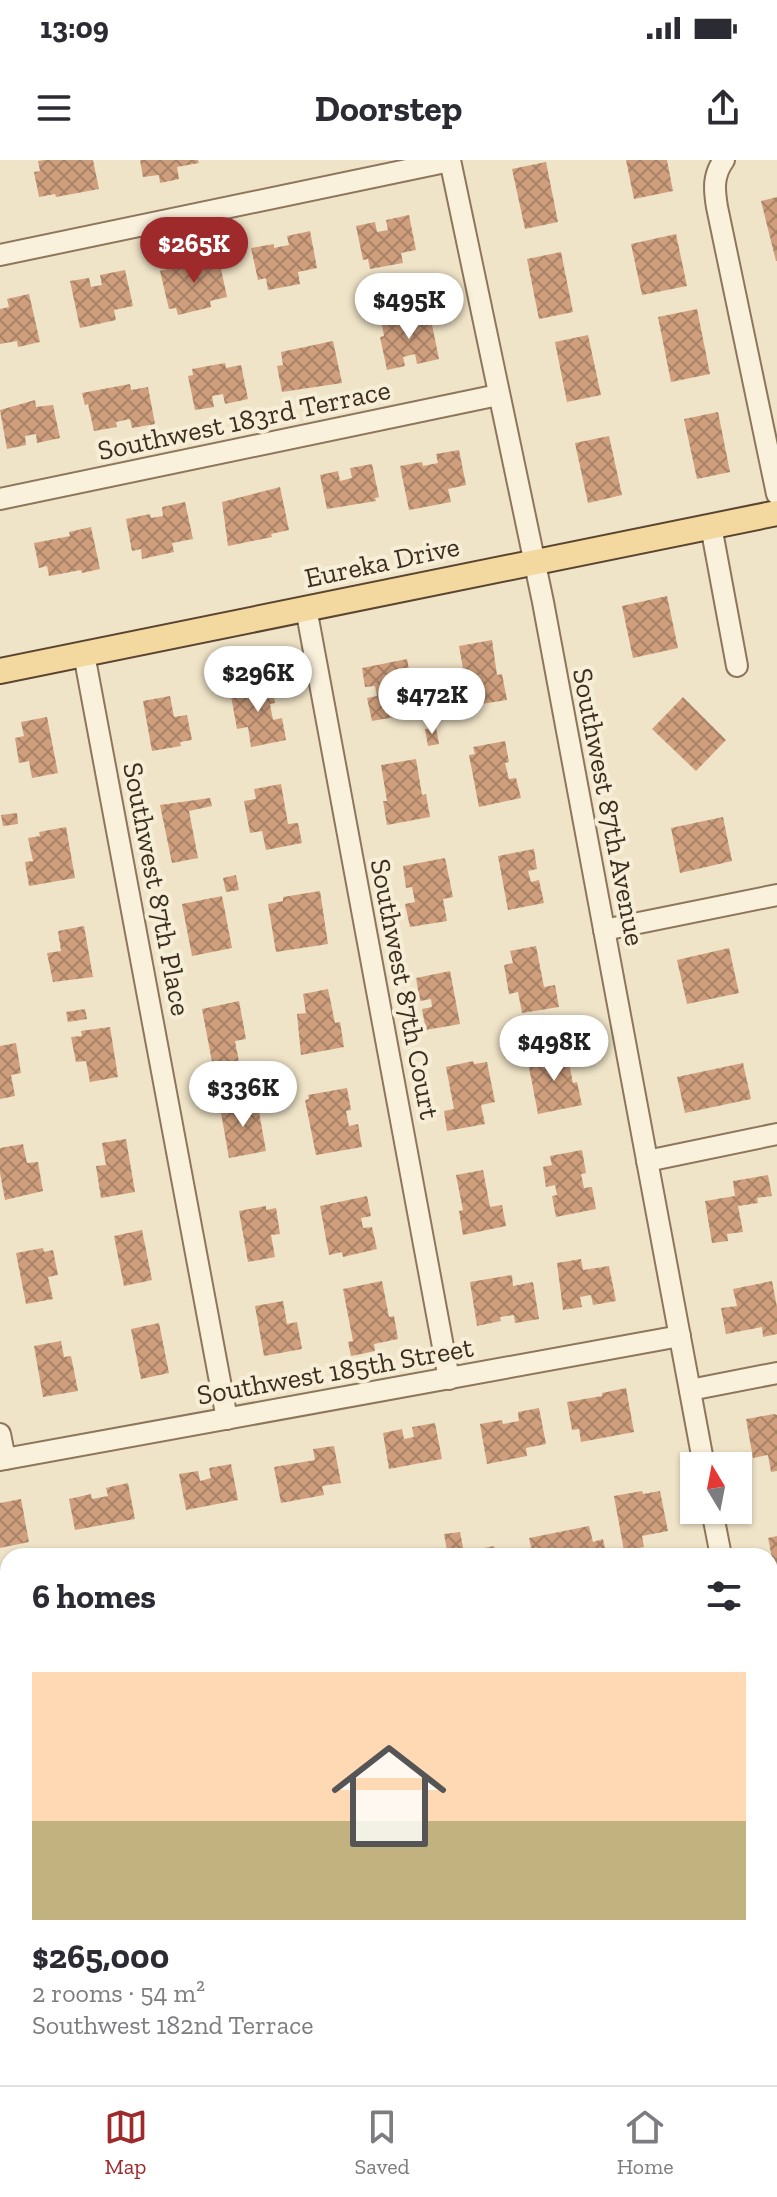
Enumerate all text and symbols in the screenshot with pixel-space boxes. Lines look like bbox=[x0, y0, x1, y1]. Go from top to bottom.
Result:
text: 13:09 bbox=[40, 10, 109, 46]
icon: menu bbox=[32, 86, 76, 130]
icon: share bbox=[701, 86, 745, 130]
text: Doorstep bbox=[315, 87, 462, 130]
pin: $265K bbox=[138, 217, 250, 285]
text: $265K bbox=[158, 227, 230, 259]
pin: $495K bbox=[353, 273, 465, 341]
text: $495K bbox=[373, 283, 445, 315]
street label: Southwest 183rd Terrace bbox=[95, 373, 393, 467]
street label: Eureka Drive bbox=[302, 529, 462, 595]
pin: $296K bbox=[202, 646, 314, 714]
text: $296K bbox=[222, 656, 294, 688]
street label: Southwest 87th Avenue bbox=[566, 665, 652, 949]
pin: $472K bbox=[376, 668, 488, 736]
text: $472K bbox=[396, 678, 468, 710]
street label: Southwest 87th Place bbox=[116, 760, 198, 1018]
street label: Southwest 87th Court bbox=[364, 856, 447, 1123]
pin: $498K bbox=[498, 1015, 610, 1083]
text: $498K bbox=[517, 1025, 591, 1057]
pin: $336K bbox=[187, 1061, 299, 1129]
text: $336K bbox=[207, 1071, 279, 1103]
street label: Southwest 185th Street bbox=[194, 1330, 476, 1412]
north arrow bbox=[680, 1452, 752, 1524]
map controls bbox=[680, 1452, 752, 1524]
icon: filters bbox=[702, 1574, 746, 1618]
text: 6 homes bbox=[32, 1576, 156, 1617]
icon: home bbox=[317, 1724, 461, 1868]
text: $265,000 bbox=[32, 1936, 169, 1977]
text: 2 rooms · 54 m² bbox=[32, 1977, 205, 2009]
text: Southwest 182nd Terrace bbox=[32, 2009, 314, 2041]
tab: Map bbox=[104, 2105, 148, 2180]
tab: Saved bbox=[355, 2105, 410, 2180]
tab: Home bbox=[617, 2105, 673, 2180]

